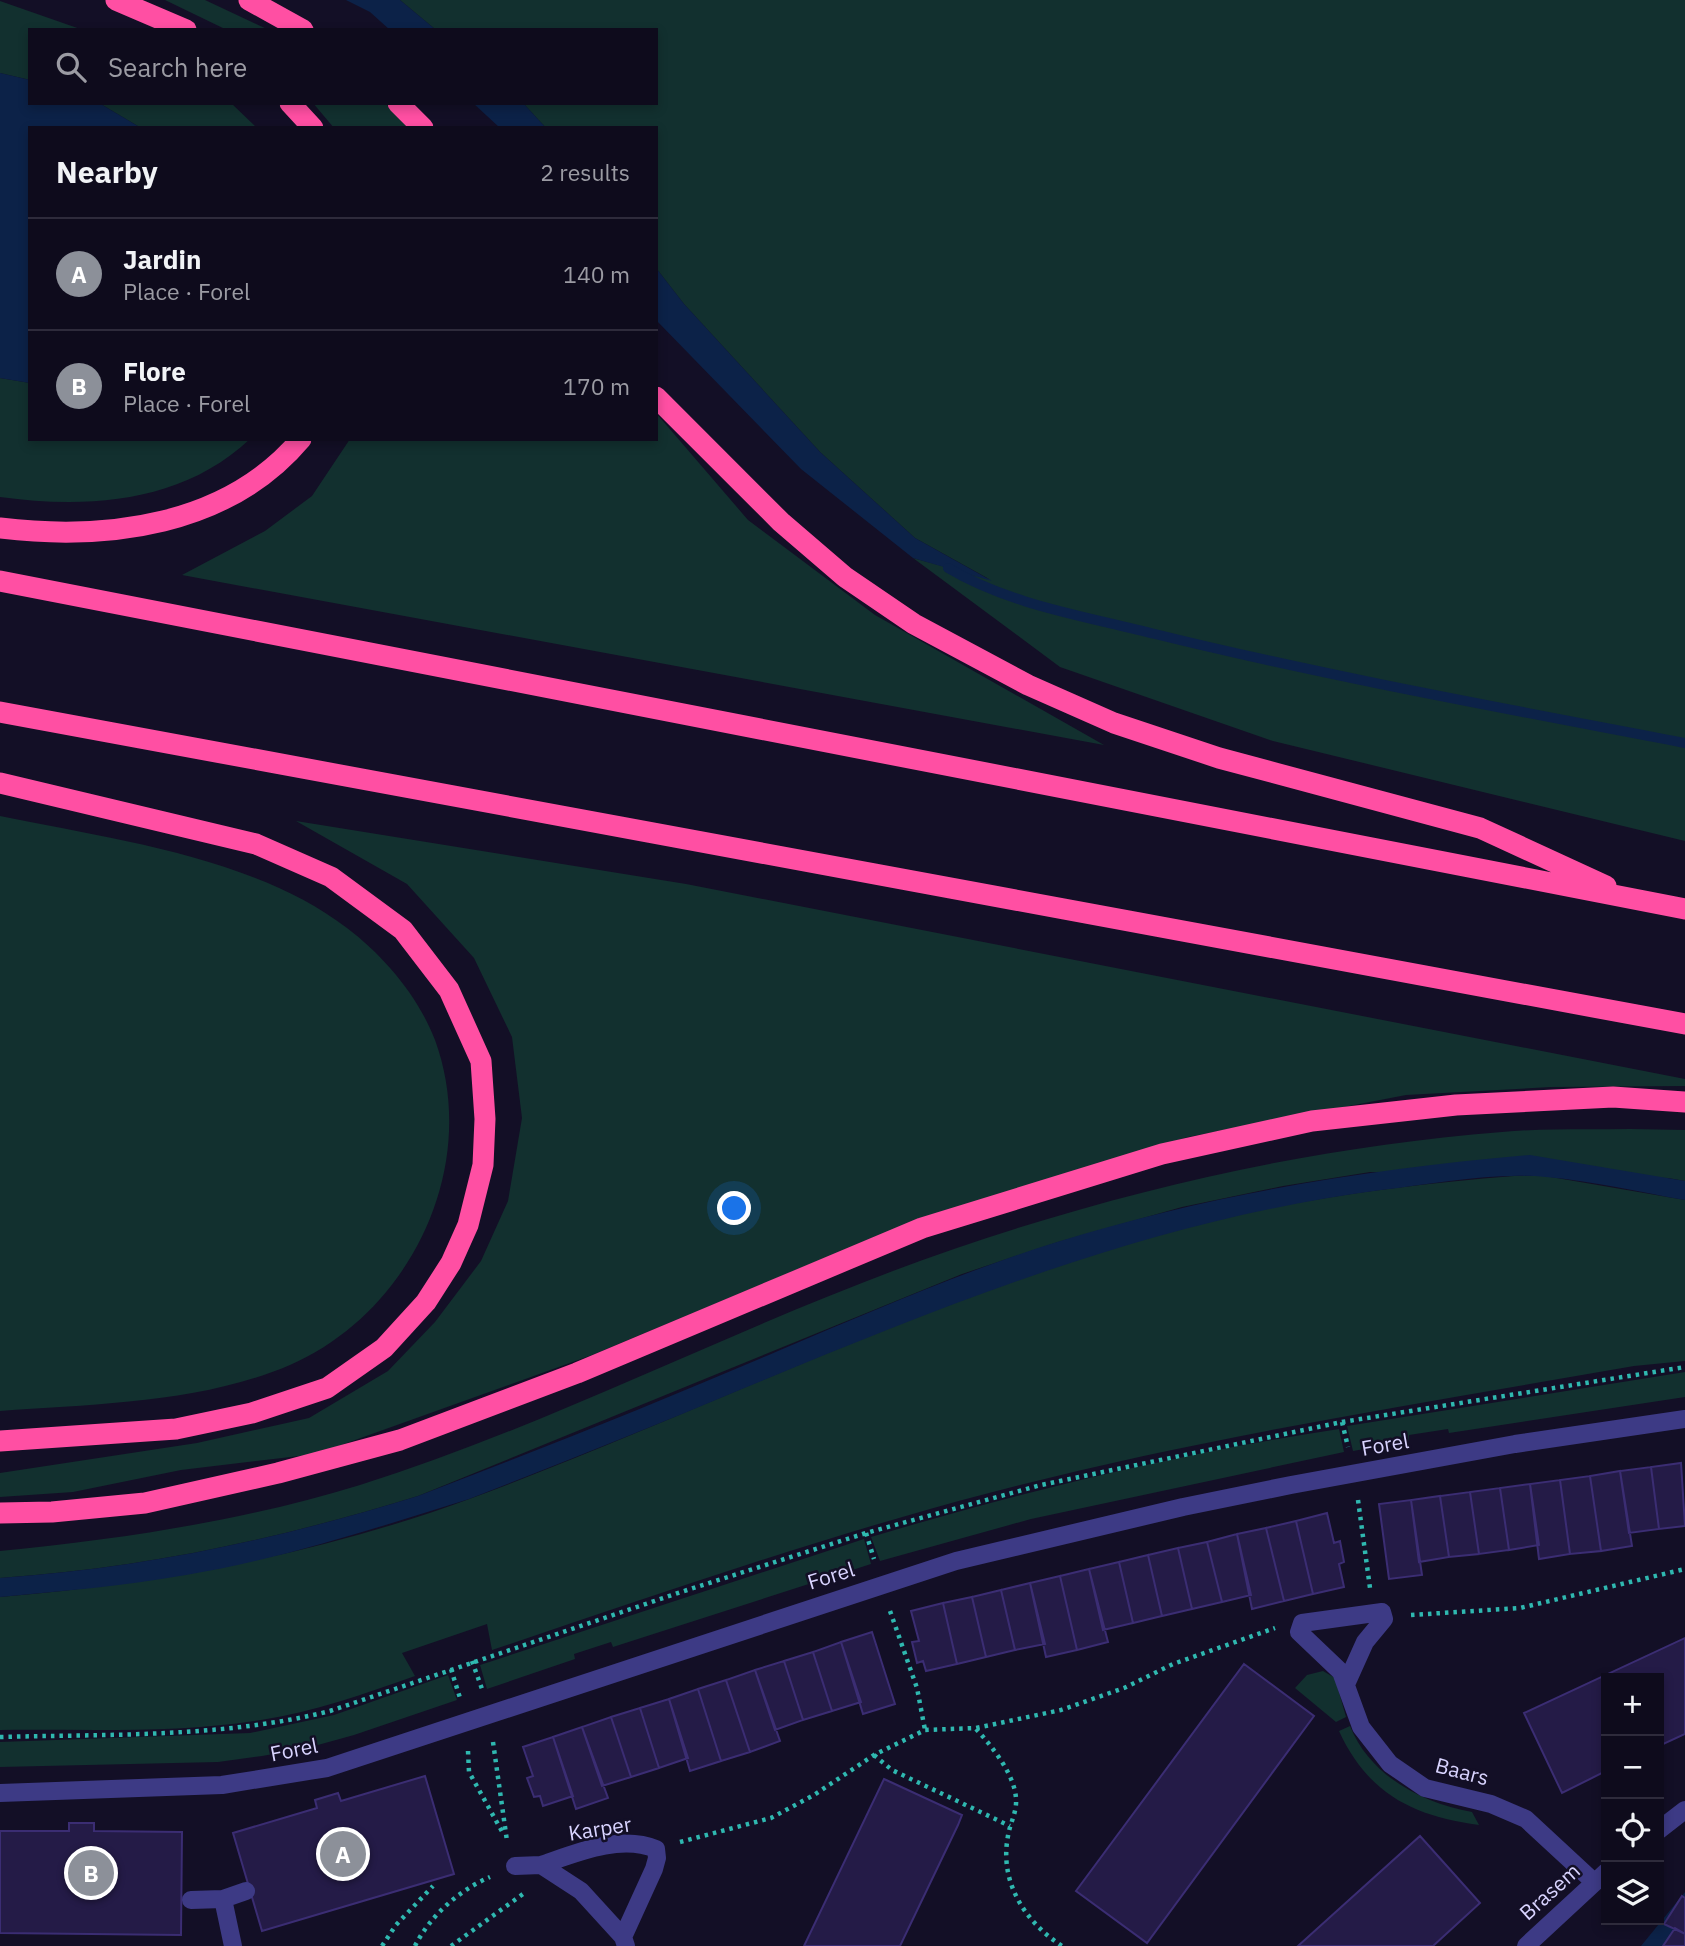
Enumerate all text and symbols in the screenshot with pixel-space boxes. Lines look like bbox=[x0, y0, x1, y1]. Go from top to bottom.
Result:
search box bbox=[28, 28, 658, 105]
icon: search bbox=[52, 48, 90, 86]
text: Search here bbox=[108, 50, 247, 84]
text: Nearby bbox=[56, 152, 158, 191]
text: 2 results bbox=[540, 157, 630, 187]
text: Jardin bbox=[123, 242, 201, 276]
text: A bbox=[71, 259, 87, 289]
text: 140 m bbox=[563, 259, 630, 289]
text: Place · Forel bbox=[123, 276, 250, 306]
text: Flore bbox=[123, 354, 186, 388]
text: B bbox=[71, 371, 87, 401]
text: 170 m bbox=[563, 371, 630, 401]
text: Place · Forel bbox=[123, 388, 250, 418]
your location bbox=[717, 1191, 751, 1225]
street label: Forel bbox=[1359, 1426, 1411, 1462]
street label: Forel bbox=[804, 1555, 858, 1595]
map controls bbox=[1601, 1673, 1664, 1925]
button: + bbox=[1601, 1673, 1664, 1736]
street label: Forel bbox=[268, 1731, 320, 1767]
button: − bbox=[1601, 1736, 1664, 1799]
street label: Baars bbox=[1433, 1751, 1492, 1792]
button: locate bbox=[1601, 1799, 1664, 1862]
street label: Karper bbox=[566, 1809, 634, 1847]
pin: A bbox=[320, 1828, 366, 1880]
pin: B bbox=[68, 1847, 114, 1899]
street label: Brasem bbox=[1513, 1857, 1586, 1926]
button: layers bbox=[1601, 1862, 1664, 1925]

